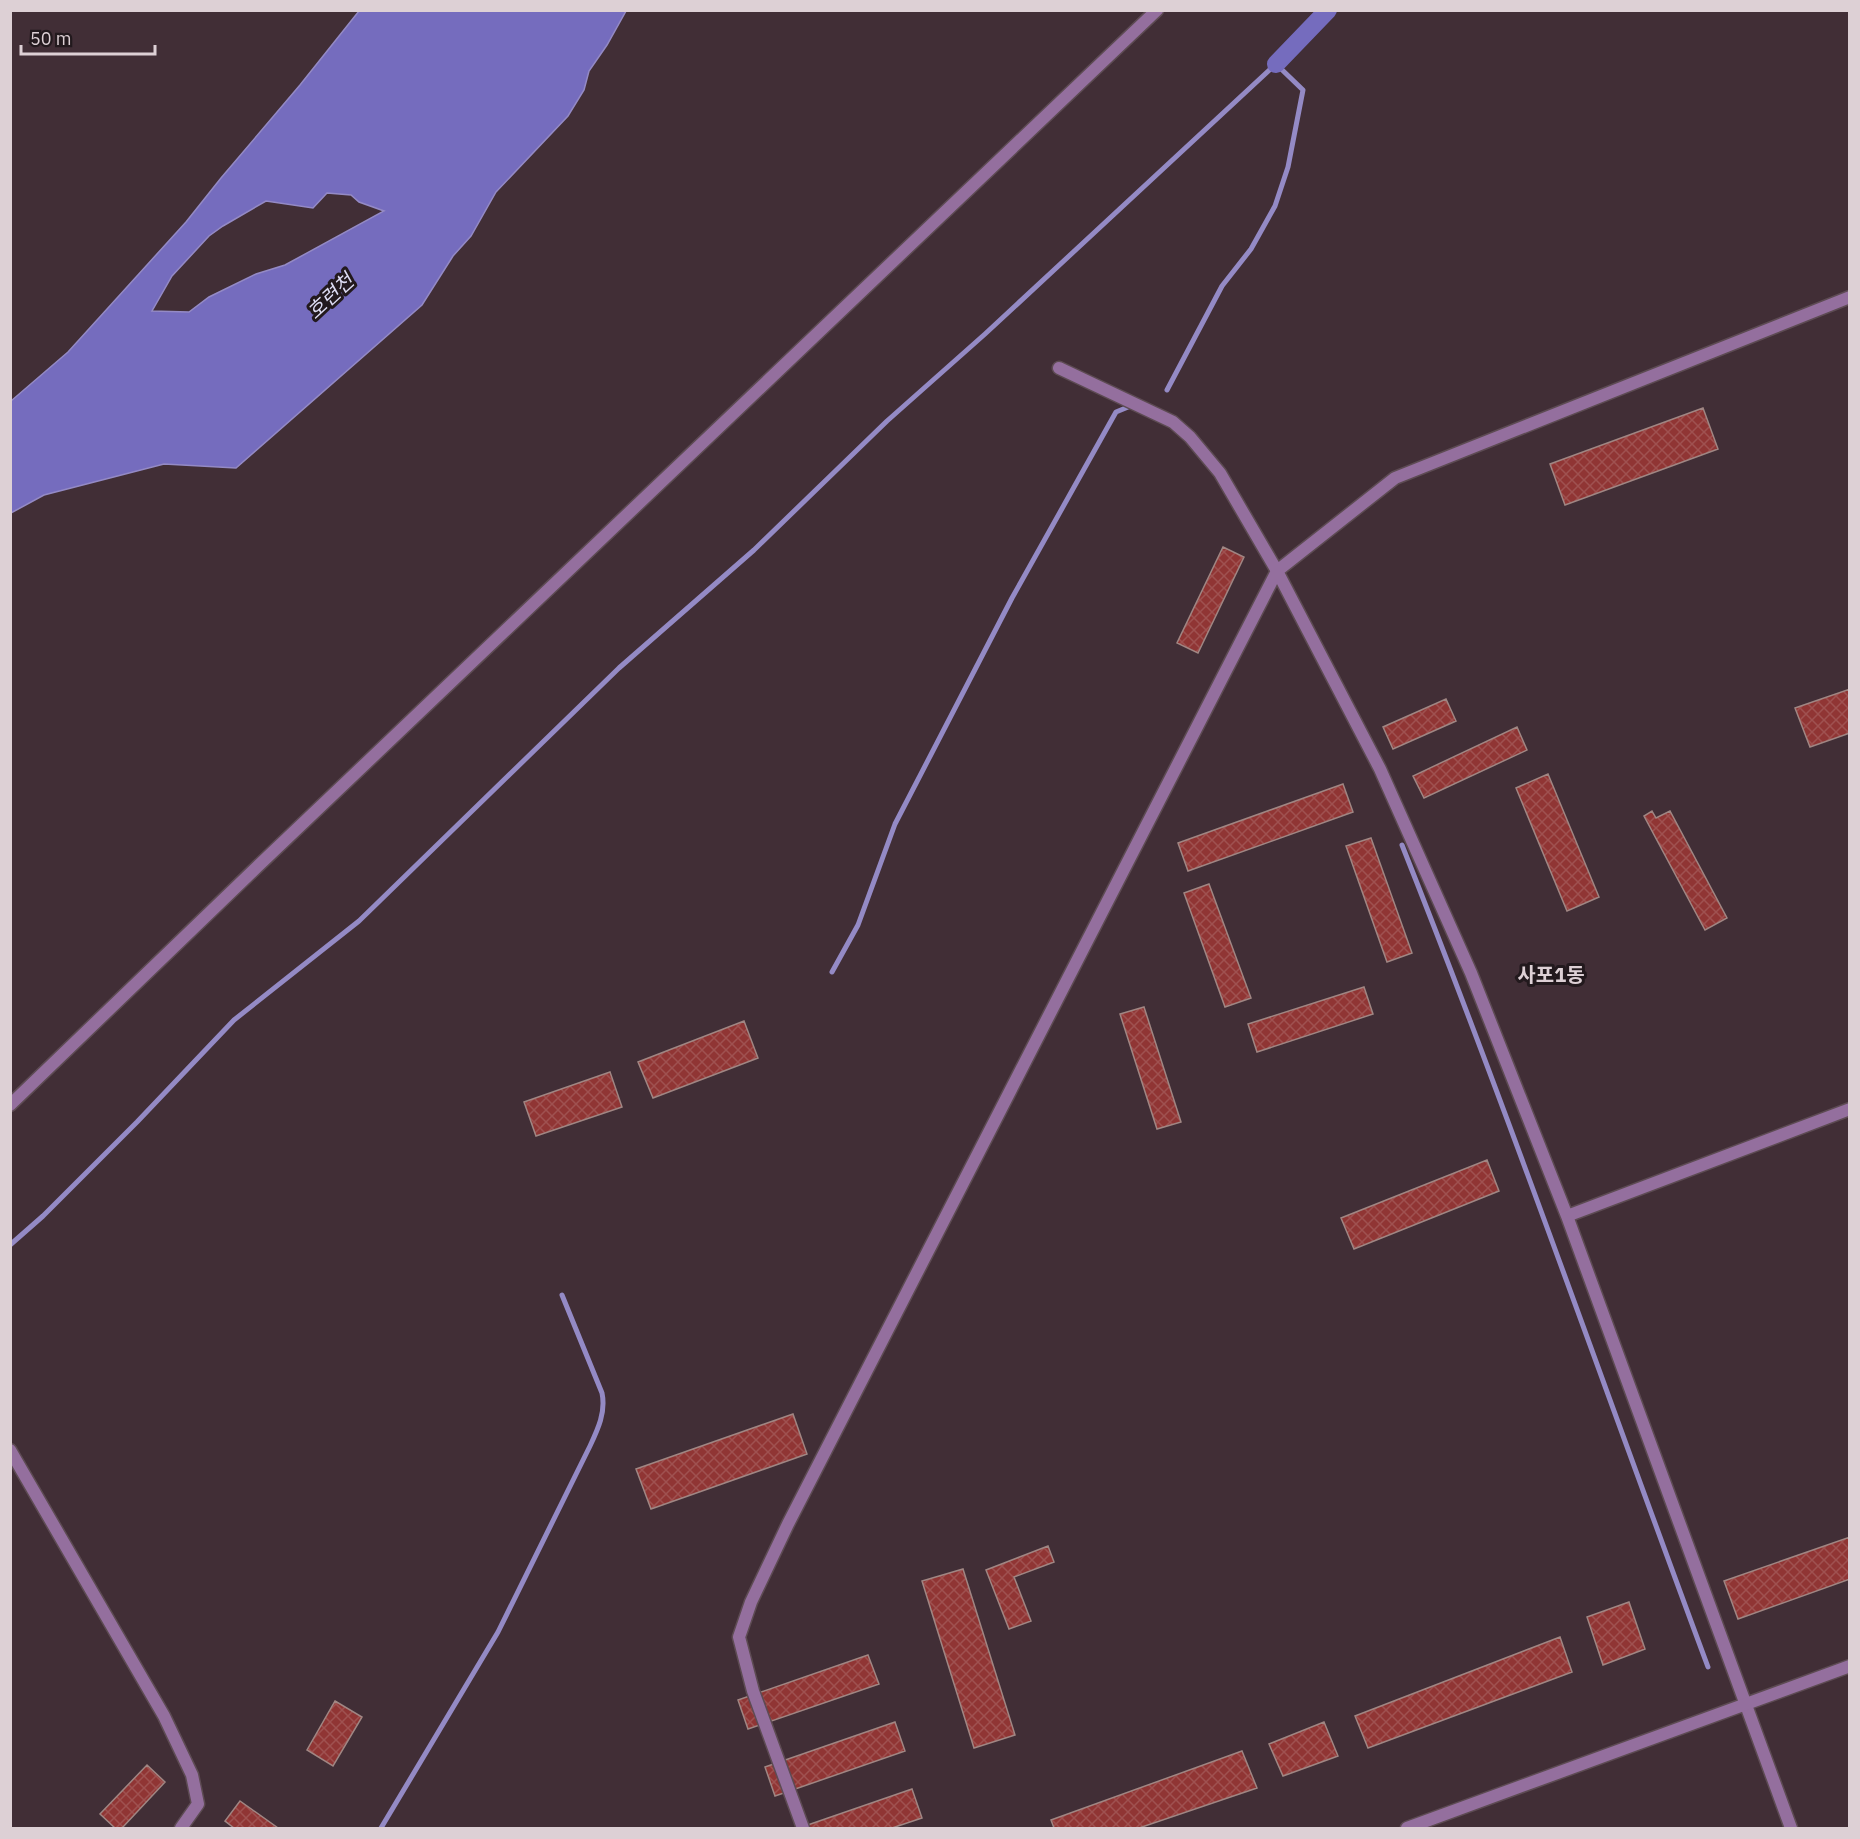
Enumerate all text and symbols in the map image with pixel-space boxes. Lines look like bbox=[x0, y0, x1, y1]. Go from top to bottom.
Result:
scale bar bbox=[21, 18, 154, 56]
text: 50 m bbox=[30, 27, 72, 50]
water label: 호련천 bbox=[301, 266, 361, 325]
district label: 사포1동 bbox=[1517, 961, 1585, 988]

